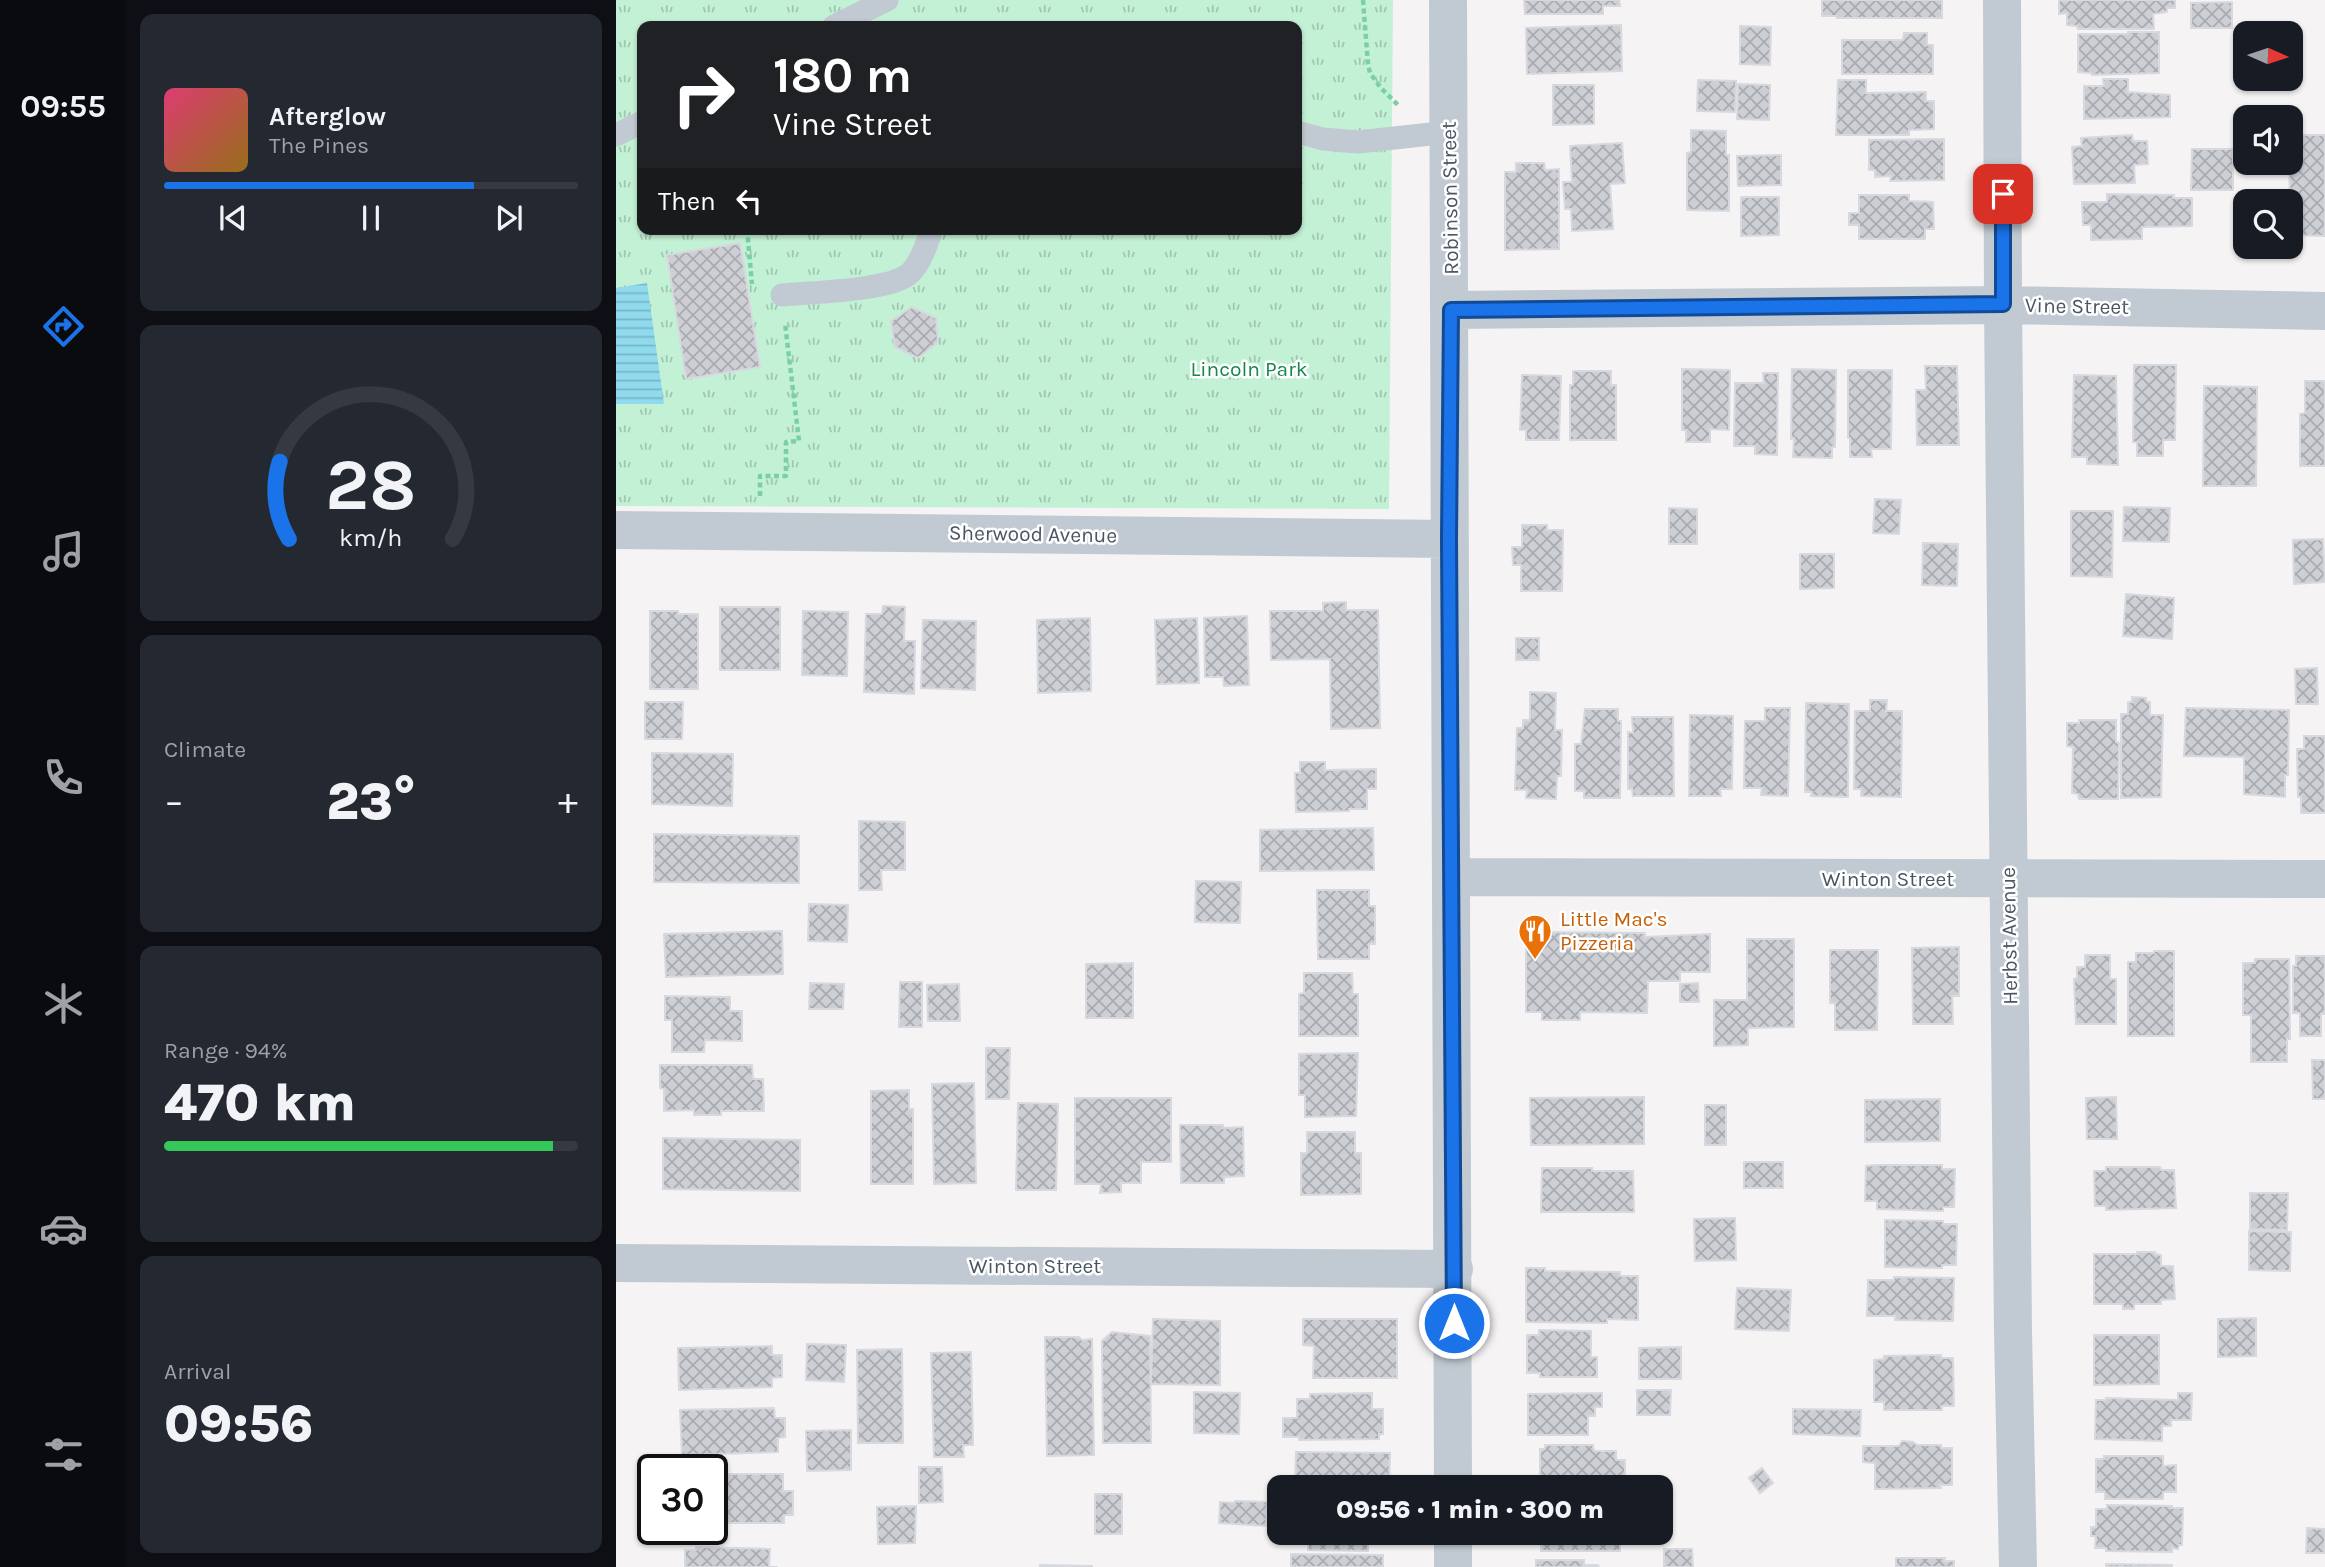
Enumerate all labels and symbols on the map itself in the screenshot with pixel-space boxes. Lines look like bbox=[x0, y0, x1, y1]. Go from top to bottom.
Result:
north arrow bbox=[2233, 21, 2303, 91]
street label: Robinson Street bbox=[1437, 121, 1463, 275]
pin bbox=[1973, 164, 2033, 224]
street label: Vine Street bbox=[2025, 293, 2129, 319]
park label: Lincoln Park bbox=[1190, 357, 1308, 381]
street label: Sherwood Avenue bbox=[949, 521, 1117, 547]
street label: Winton Street bbox=[1822, 867, 1954, 891]
street label: Herbst Avenue bbox=[1996, 867, 2022, 1005]
place label: Little Mac's Pizzeria bbox=[1560, 907, 1668, 955]
restaurant icon: Little Mac's Pizzeria bbox=[1516, 912, 1554, 961]
street label: Winton Street bbox=[969, 1254, 1101, 1278]
position arrow bbox=[1417, 1286, 1491, 1360]
speed limit sign: 30 bbox=[637, 1454, 728, 1545]

